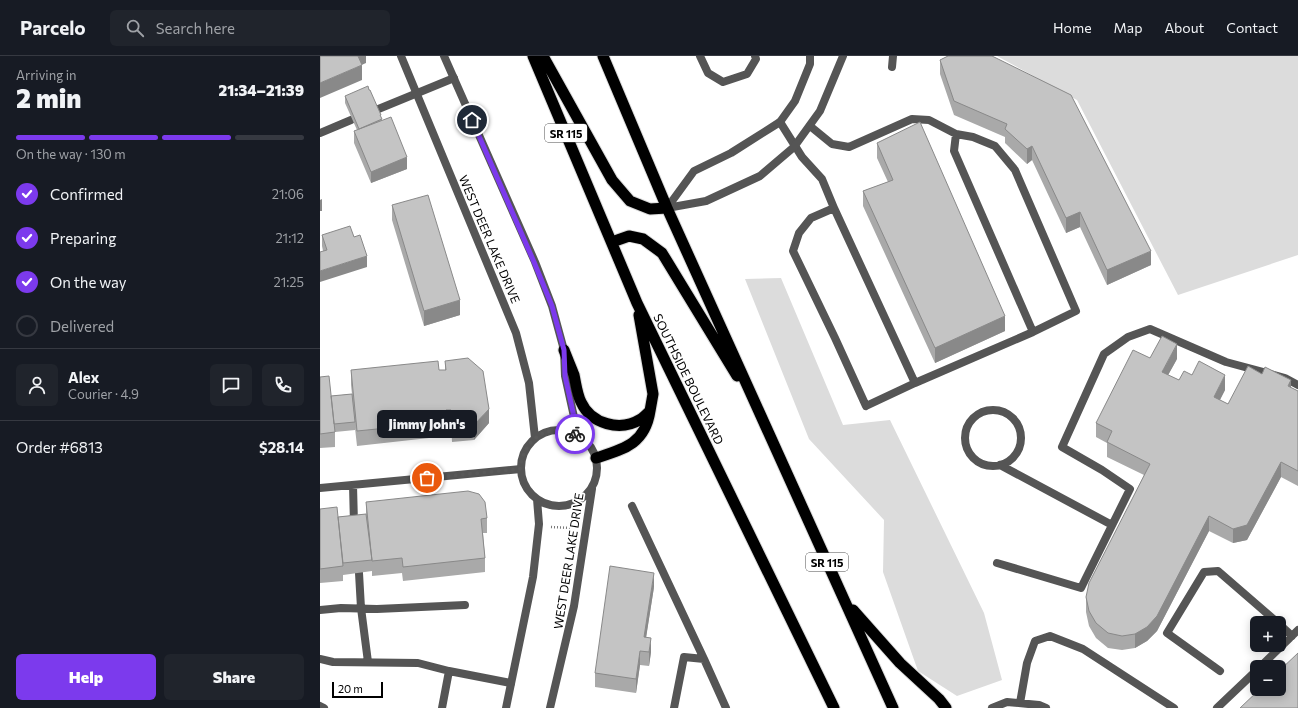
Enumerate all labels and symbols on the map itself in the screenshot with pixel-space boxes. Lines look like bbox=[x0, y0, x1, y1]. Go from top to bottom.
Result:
pin bbox=[455, 103, 489, 137]
road number: SR 115 bbox=[545, 124, 587, 142]
street label: WEST DEER LAKE DRIVE bbox=[457, 173, 523, 305]
street label: SOUTHSIDE BOULEVARD bbox=[651, 311, 727, 447]
callout: Jimmy John's bbox=[377, 410, 477, 438]
courier bbox=[555, 414, 595, 454]
pin bbox=[410, 461, 444, 495]
street label: WEST DEER LAKE DRIVE bbox=[550, 492, 586, 630]
road number: SR 115 bbox=[806, 553, 848, 571]
scale bar bbox=[332, 680, 383, 699]

